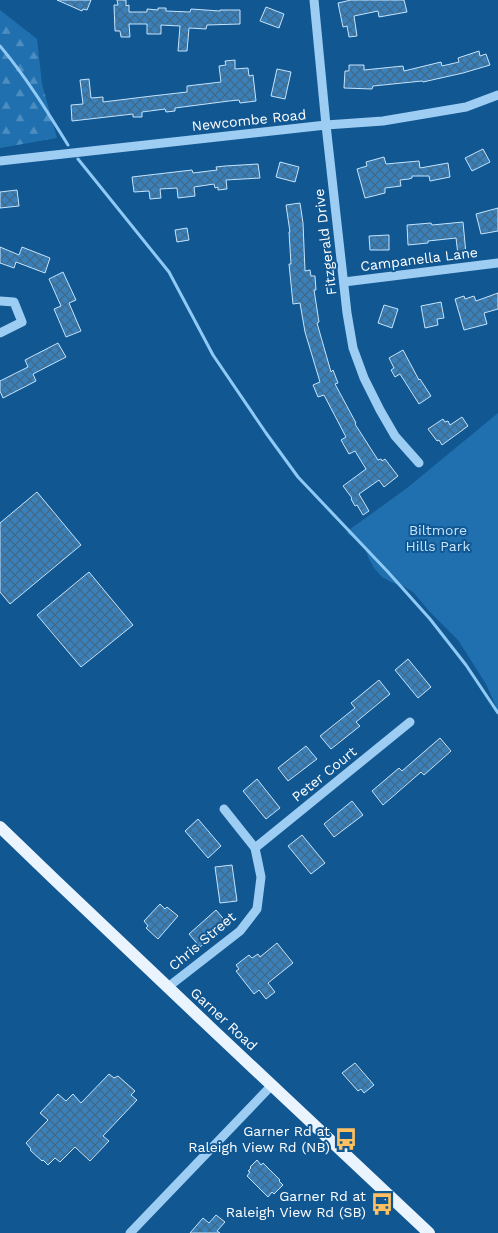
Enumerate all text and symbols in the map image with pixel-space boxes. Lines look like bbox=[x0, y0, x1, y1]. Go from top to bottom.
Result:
street label: Newcombe Road bbox=[191, 106, 307, 134]
street label: Fitzgerald Drive bbox=[311, 188, 339, 296]
street label: Campanella Lane bbox=[359, 244, 479, 274]
park label: Biltmore Hills Park bbox=[406, 522, 470, 554]
street label: Peter Court bbox=[289, 743, 360, 805]
street label: Chris Street bbox=[165, 908, 239, 973]
street label: Garner Road bbox=[188, 984, 260, 1054]
place label: Garner Rd at Raleigh View Rd (NB) bbox=[188, 1123, 330, 1155]
bus stop icon: Garner Rd at Raleigh View Rd (NB) bbox=[333, 1126, 359, 1152]
place label: Garner Rd at Raleigh View Rd (SB) bbox=[226, 1188, 366, 1220]
bus stop icon: Garner Rd at Raleigh View Rd (SB) bbox=[369, 1191, 395, 1217]

